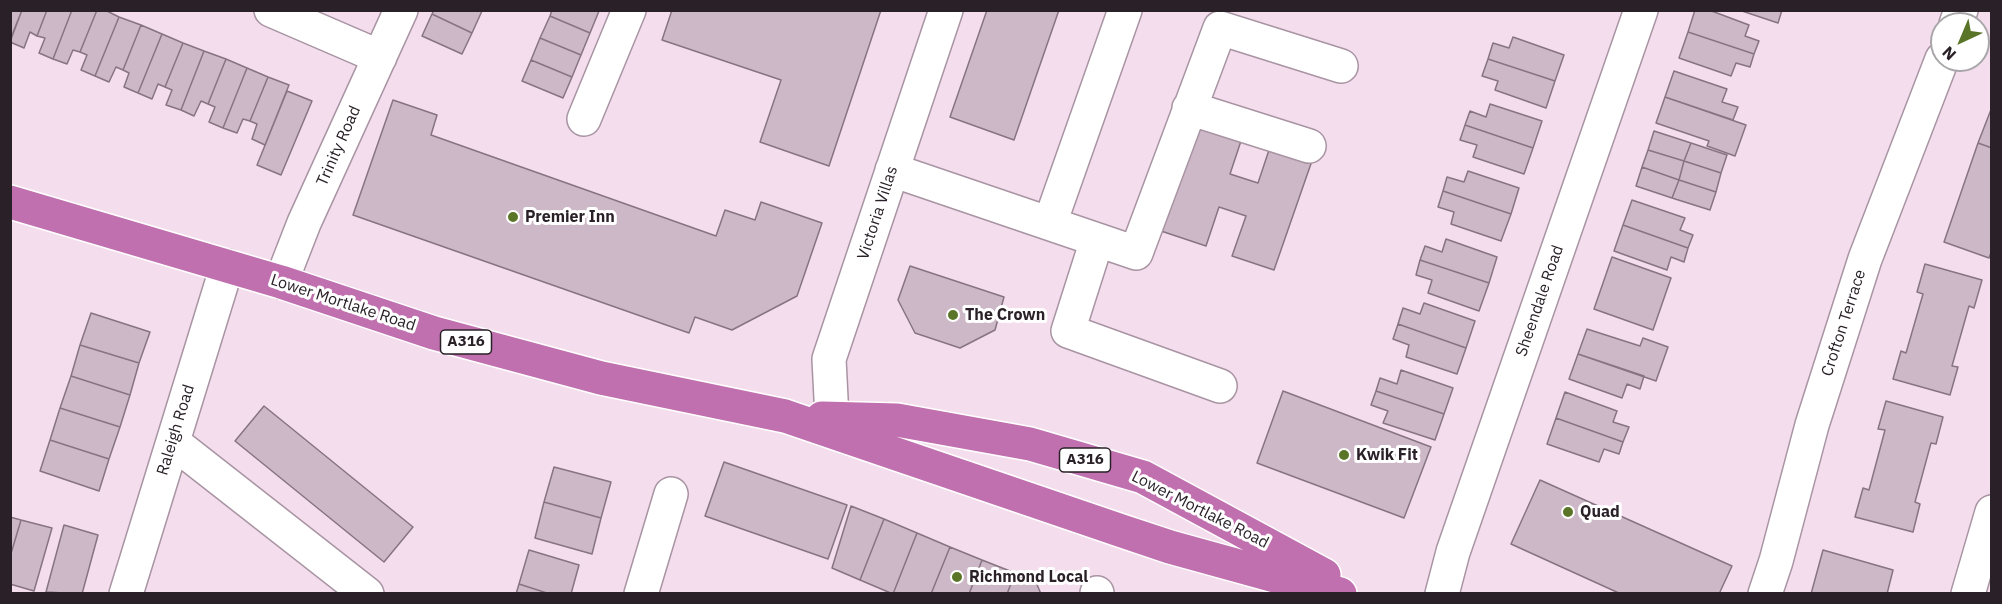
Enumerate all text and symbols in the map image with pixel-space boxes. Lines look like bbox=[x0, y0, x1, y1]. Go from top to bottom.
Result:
north arrow bbox=[1930, 12, 1990, 72]
text: N bbox=[1938, 42, 1960, 65]
street label: Trinity Road bbox=[313, 103, 365, 189]
street label: Victoria Villas bbox=[854, 164, 902, 262]
place label: Premier Inn bbox=[525, 207, 615, 227]
marker: Premier Inn bbox=[506, 210, 520, 224]
street label: Sheendale Road bbox=[1512, 243, 1568, 359]
street label: Crofton Terrace bbox=[1818, 267, 1870, 379]
street label: Lower Mortlake Road bbox=[268, 270, 418, 336]
place label: The Crown bbox=[965, 305, 1045, 325]
marker: The Crown bbox=[946, 308, 960, 322]
road number: A316 bbox=[440, 330, 492, 354]
street label: Raleigh Road bbox=[153, 382, 199, 478]
place label: Kwik Fit bbox=[1356, 445, 1418, 465]
road number: A316 bbox=[1060, 448, 1110, 472]
marker: Kwik Fit bbox=[1337, 448, 1351, 462]
street label: Lower Mortlake Road bbox=[1128, 467, 1272, 553]
place label: Quad bbox=[1580, 502, 1620, 522]
marker: Quad bbox=[1561, 505, 1575, 519]
place label: Richmond Local bbox=[969, 567, 1088, 587]
marker: Richmond Local bbox=[950, 570, 964, 584]

